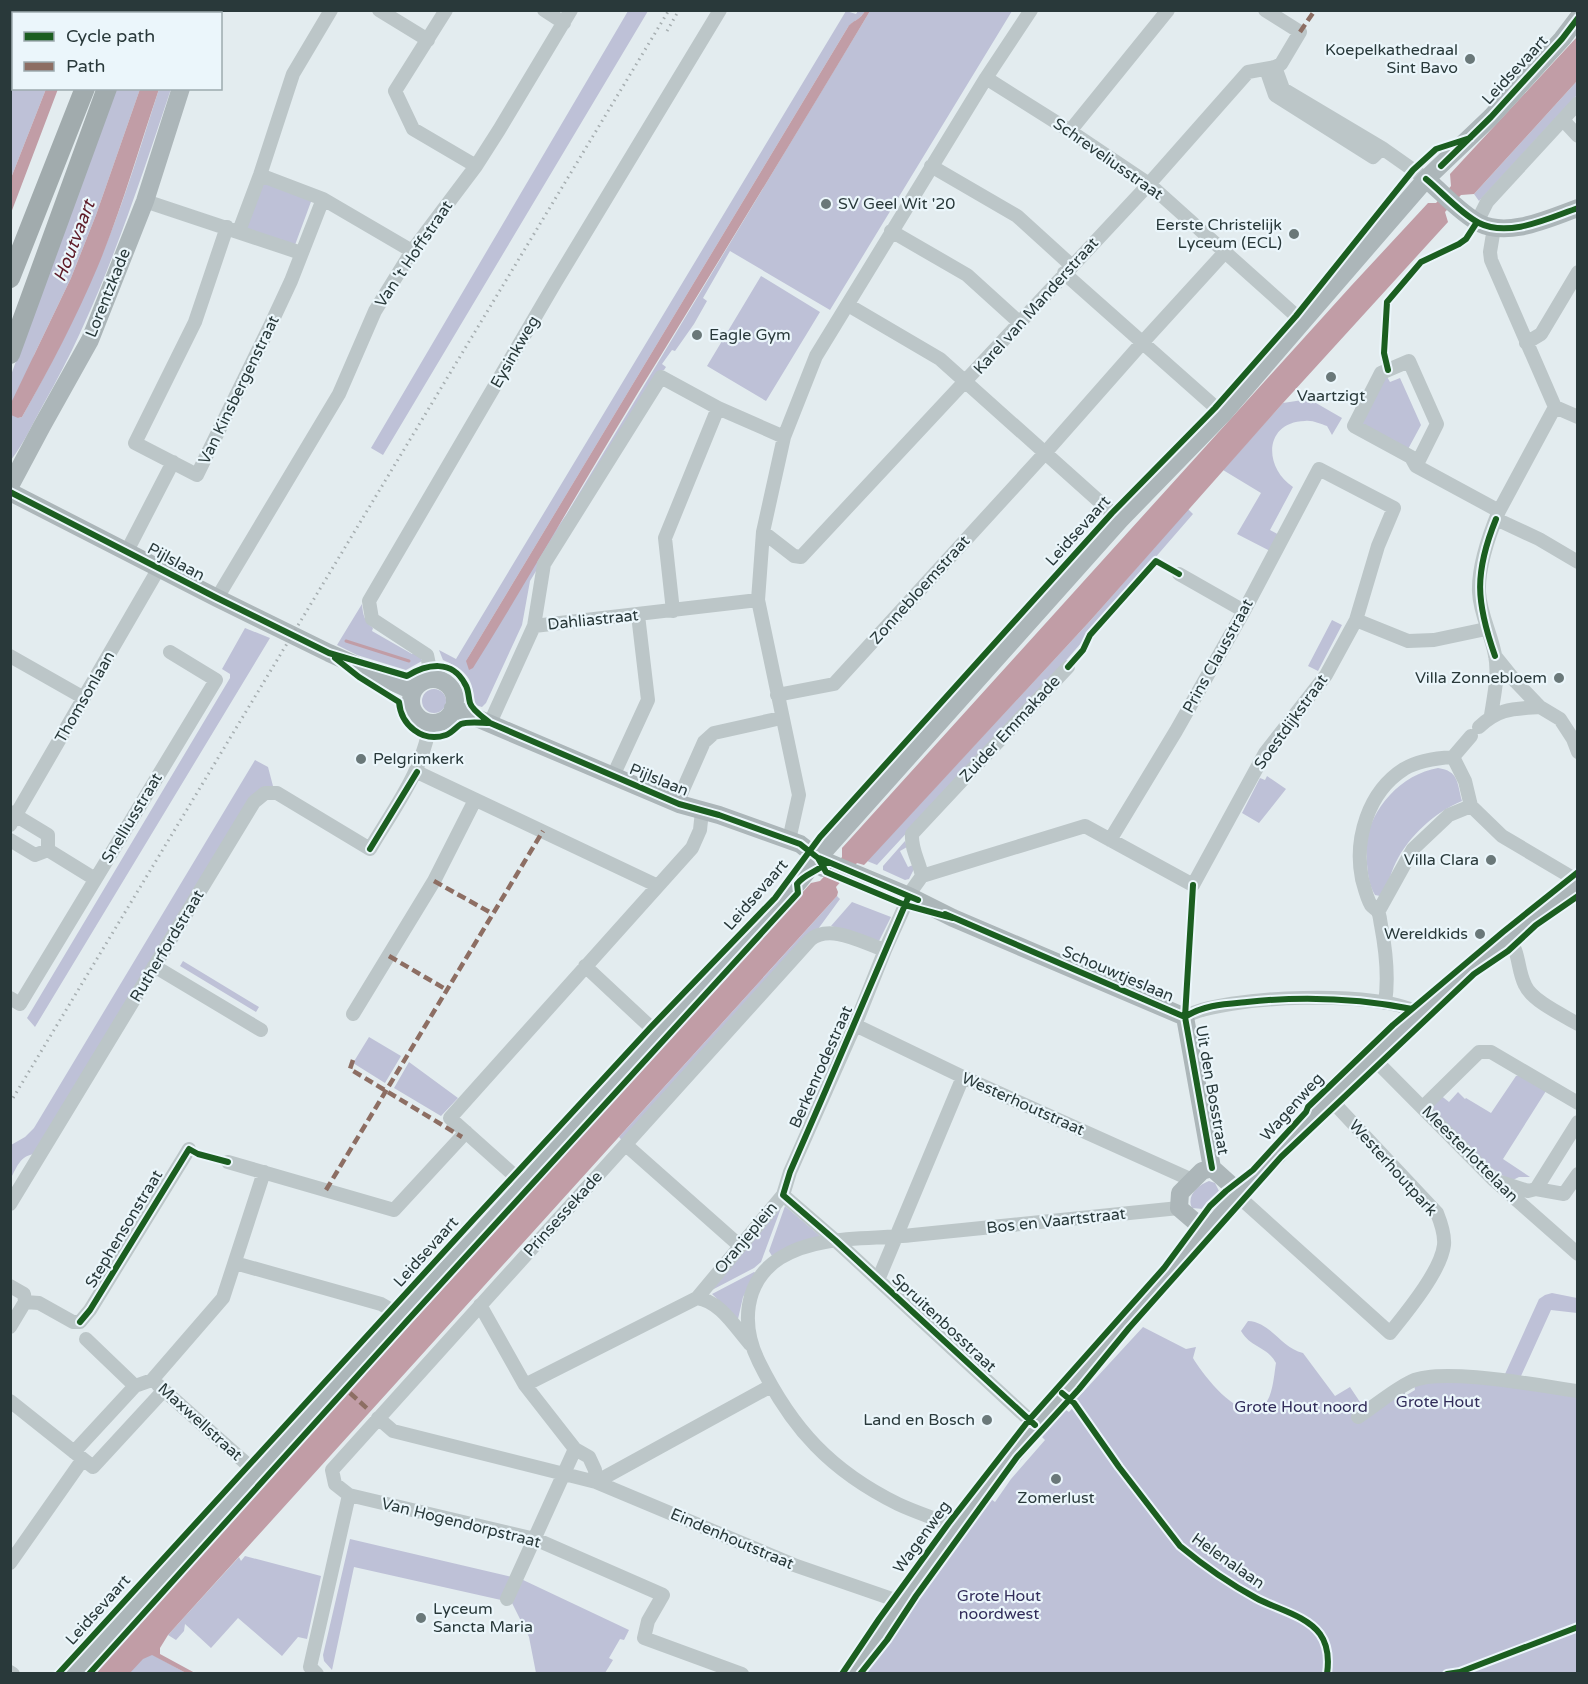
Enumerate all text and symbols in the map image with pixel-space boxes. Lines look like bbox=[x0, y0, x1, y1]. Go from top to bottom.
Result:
legend bbox=[12, 12, 222, 90]
text: Cycle path bbox=[66, 25, 155, 47]
street label: Leidsevaart bbox=[1478, 31, 1552, 109]
place label: Koepelkathedraal Sint Bavo bbox=[1325, 40, 1458, 78]
marker: Koepelkathedraal Sint Bavo bbox=[1463, 52, 1477, 66]
text: Path bbox=[66, 55, 105, 77]
street label: Schreveliusstraat bbox=[1049, 114, 1167, 204]
place label: SV Geel Wit '20 bbox=[838, 194, 955, 214]
water label: Houtvaart bbox=[48, 195, 100, 285]
street label: Van 't Hoffstraat bbox=[371, 197, 457, 311]
marker: SV Geel Wit '20 bbox=[819, 197, 833, 211]
place label: Eerste Christelijk Lyceum (ECL) bbox=[1156, 215, 1282, 253]
marker: Eerste Christelijk Lyceum (ECL) bbox=[1287, 227, 1301, 241]
street label: Karel van Manderstraat bbox=[969, 233, 1103, 379]
street label: Lorentzkade bbox=[81, 246, 135, 340]
street label: Van Kinsbergenstraat bbox=[194, 312, 284, 468]
street label: Eysinkweg bbox=[486, 312, 544, 392]
place label: Eagle Gym bbox=[709, 325, 791, 345]
marker: Eagle Gym bbox=[690, 328, 704, 342]
marker: Vaartzigt bbox=[1324, 370, 1338, 384]
place label: Vaartzigt bbox=[1297, 386, 1365, 406]
street label: Leidsevaart bbox=[1041, 492, 1115, 570]
street label: Zonnebloemstraat bbox=[866, 531, 974, 649]
street label: Pijlslaan bbox=[144, 539, 208, 585]
street label: Prins Clausstraat bbox=[1178, 595, 1258, 717]
street label: Dahliastraat bbox=[547, 605, 639, 635]
street label: Thomsonlaan bbox=[51, 648, 119, 746]
place label: Villa Zonnebloem bbox=[1415, 668, 1547, 688]
street label: Soestdijkstraat bbox=[1250, 670, 1332, 774]
marker: Villa Zonnebloem bbox=[1552, 671, 1566, 685]
street label: Zuider Emmakade bbox=[955, 672, 1065, 786]
place label: Pelgrimkerk bbox=[373, 749, 464, 769]
marker: Pelgrimkerk bbox=[354, 752, 368, 766]
street label: Pijlslaan bbox=[626, 759, 692, 801]
street label: Snelliusstraat bbox=[97, 769, 167, 867]
place label: Villa Clara bbox=[1404, 850, 1479, 870]
marker: Villa Clara bbox=[1484, 853, 1498, 867]
street label: Leidsevaart bbox=[720, 855, 792, 935]
street label: Rutherfordstraat bbox=[126, 886, 208, 1006]
place label: Wereldkids bbox=[1384, 924, 1468, 944]
marker: Wereldkids bbox=[1473, 927, 1487, 941]
street label: Schouwtjeslaan bbox=[1059, 942, 1177, 1006]
street label: Berkenrodestraat bbox=[785, 1003, 857, 1131]
street label: Uit den Bosstraat bbox=[1191, 1024, 1233, 1156]
street label: Westerhoutstraat bbox=[958, 1068, 1088, 1140]
street label: Wagenweg bbox=[1256, 1069, 1328, 1145]
street label: Meesterlottelaan bbox=[1417, 1101, 1523, 1207]
street label: Westerhoutpark bbox=[1345, 1116, 1442, 1220]
street label: Stephensonstraat bbox=[81, 1166, 167, 1292]
street label: Prinsessekade bbox=[519, 1167, 607, 1261]
street label: Oranjeplein bbox=[710, 1198, 782, 1278]
street label: Bos en Vaartstraat bbox=[985, 1204, 1127, 1238]
street label: Leidsevaart bbox=[389, 1213, 463, 1291]
street label: Spruitenbosstraat bbox=[888, 1269, 1000, 1377]
street label: Maxwellstraat bbox=[154, 1379, 246, 1465]
park label: Grote Hout bbox=[1396, 1392, 1480, 1412]
park label: Grote Hout noord bbox=[1234, 1397, 1368, 1417]
place label: Land en Bosch bbox=[863, 1410, 975, 1430]
marker: Land en Bosch bbox=[980, 1413, 994, 1427]
marker: Zomerlust bbox=[1049, 1472, 1063, 1486]
place label: Zomerlust bbox=[1017, 1488, 1095, 1508]
street label: Van Hogendorpstraat bbox=[379, 1494, 543, 1552]
street label: Wagenweg bbox=[889, 1497, 955, 1577]
street label: Eindenhoutstraat bbox=[667, 1504, 797, 1574]
street label: Helenalaan bbox=[1188, 1529, 1268, 1593]
street label: Leidsevaart bbox=[61, 1571, 135, 1649]
park label: Grote Hout noordwest bbox=[957, 1586, 1041, 1624]
place label: Lyceum Sancta Maria bbox=[433, 1599, 533, 1637]
marker: Lyceum Sancta Maria bbox=[414, 1611, 428, 1625]

